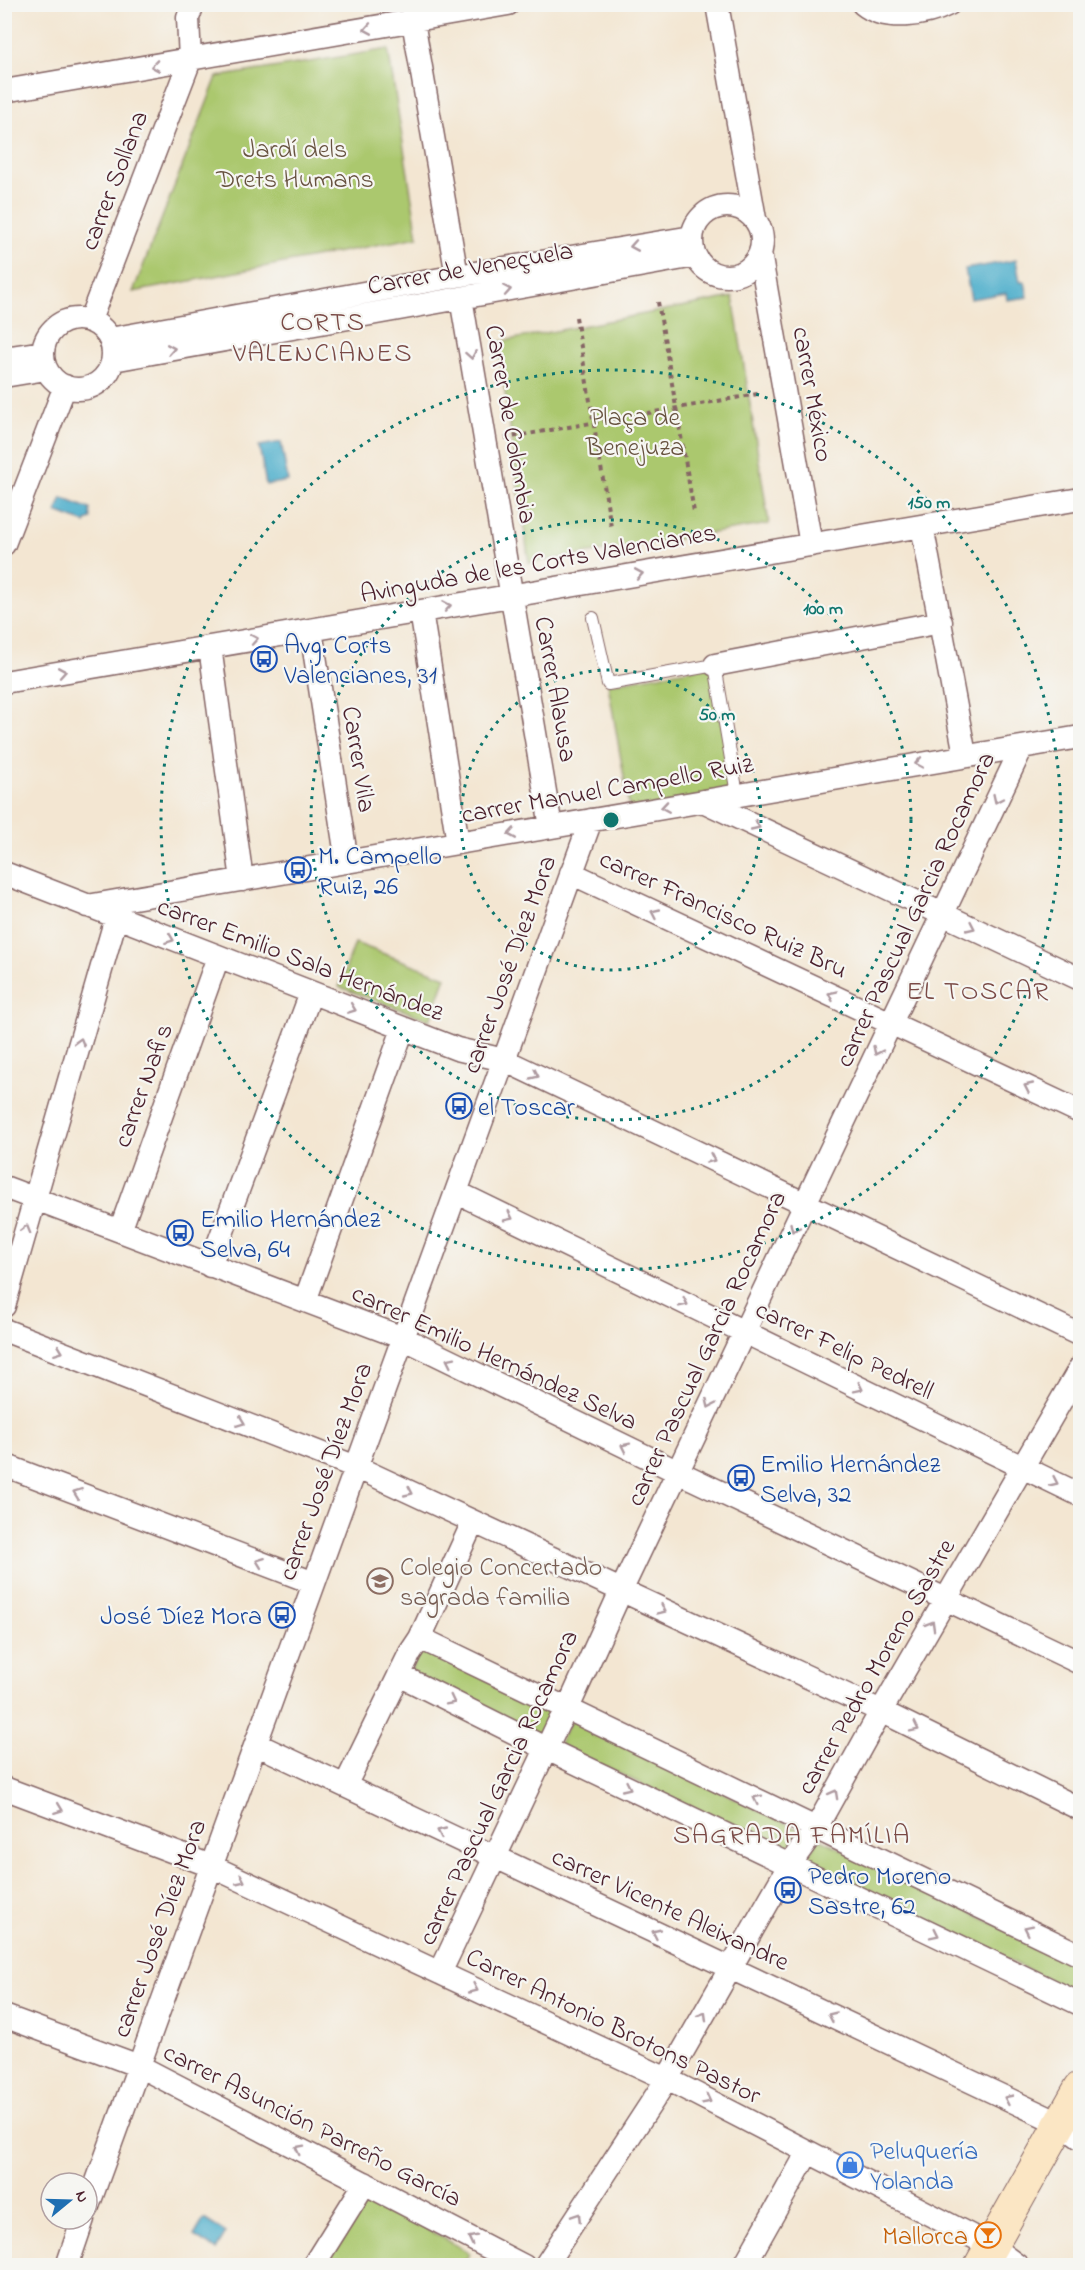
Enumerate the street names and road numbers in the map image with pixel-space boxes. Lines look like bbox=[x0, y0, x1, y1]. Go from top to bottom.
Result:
street label: carrer Sollana bbox=[72, 106, 160, 256]
street label: Carrer de Veneçuela bbox=[365, 233, 576, 307]
street label: Carrer de Colòmbia bbox=[473, 322, 545, 527]
street label: carrer México bbox=[780, 324, 842, 465]
street label: Avinguda de les Corts Valencianes bbox=[357, 515, 720, 615]
street label: Carrer Alausa bbox=[523, 614, 586, 765]
street label: Carrer Vila bbox=[330, 704, 384, 815]
street label: carrer Pascual Garcia Rocamora bbox=[827, 746, 1007, 1074]
street label: carrer Manuel Campello Ruiz bbox=[459, 747, 756, 835]
street label: carrer Francisco Ruiz Bru bbox=[592, 841, 853, 990]
street label: carrer José Díez Mora bbox=[454, 851, 568, 1079]
street label: carrer Emilio Sala Hernández bbox=[151, 889, 449, 1033]
street label: carrer Nafis bbox=[105, 1019, 185, 1153]
street label: carrer Pascual Garcia Rocamora bbox=[618, 1185, 798, 1513]
street label: carrer Emilio Hernández Selva bbox=[344, 1276, 643, 1442]
street label: carrer Felip Pedrell bbox=[748, 1292, 939, 1411]
street label: carrer José Díez Mora bbox=[270, 1358, 384, 1586]
street label: carrer Pedro Moreno Sastre bbox=[789, 1532, 967, 1803]
street label: carrer Pascual Garcia Rocamora bbox=[410, 1624, 590, 1952]
street label: carrer José Díez Mora bbox=[104, 1815, 218, 2043]
street label: carrer Vicente Aleixandre bbox=[545, 1839, 795, 1983]
street label: Carrer Antonio Brotons Pastor bbox=[459, 1940, 768, 2116]
street label: carrer Asunción Parreño García bbox=[156, 2035, 468, 2219]

